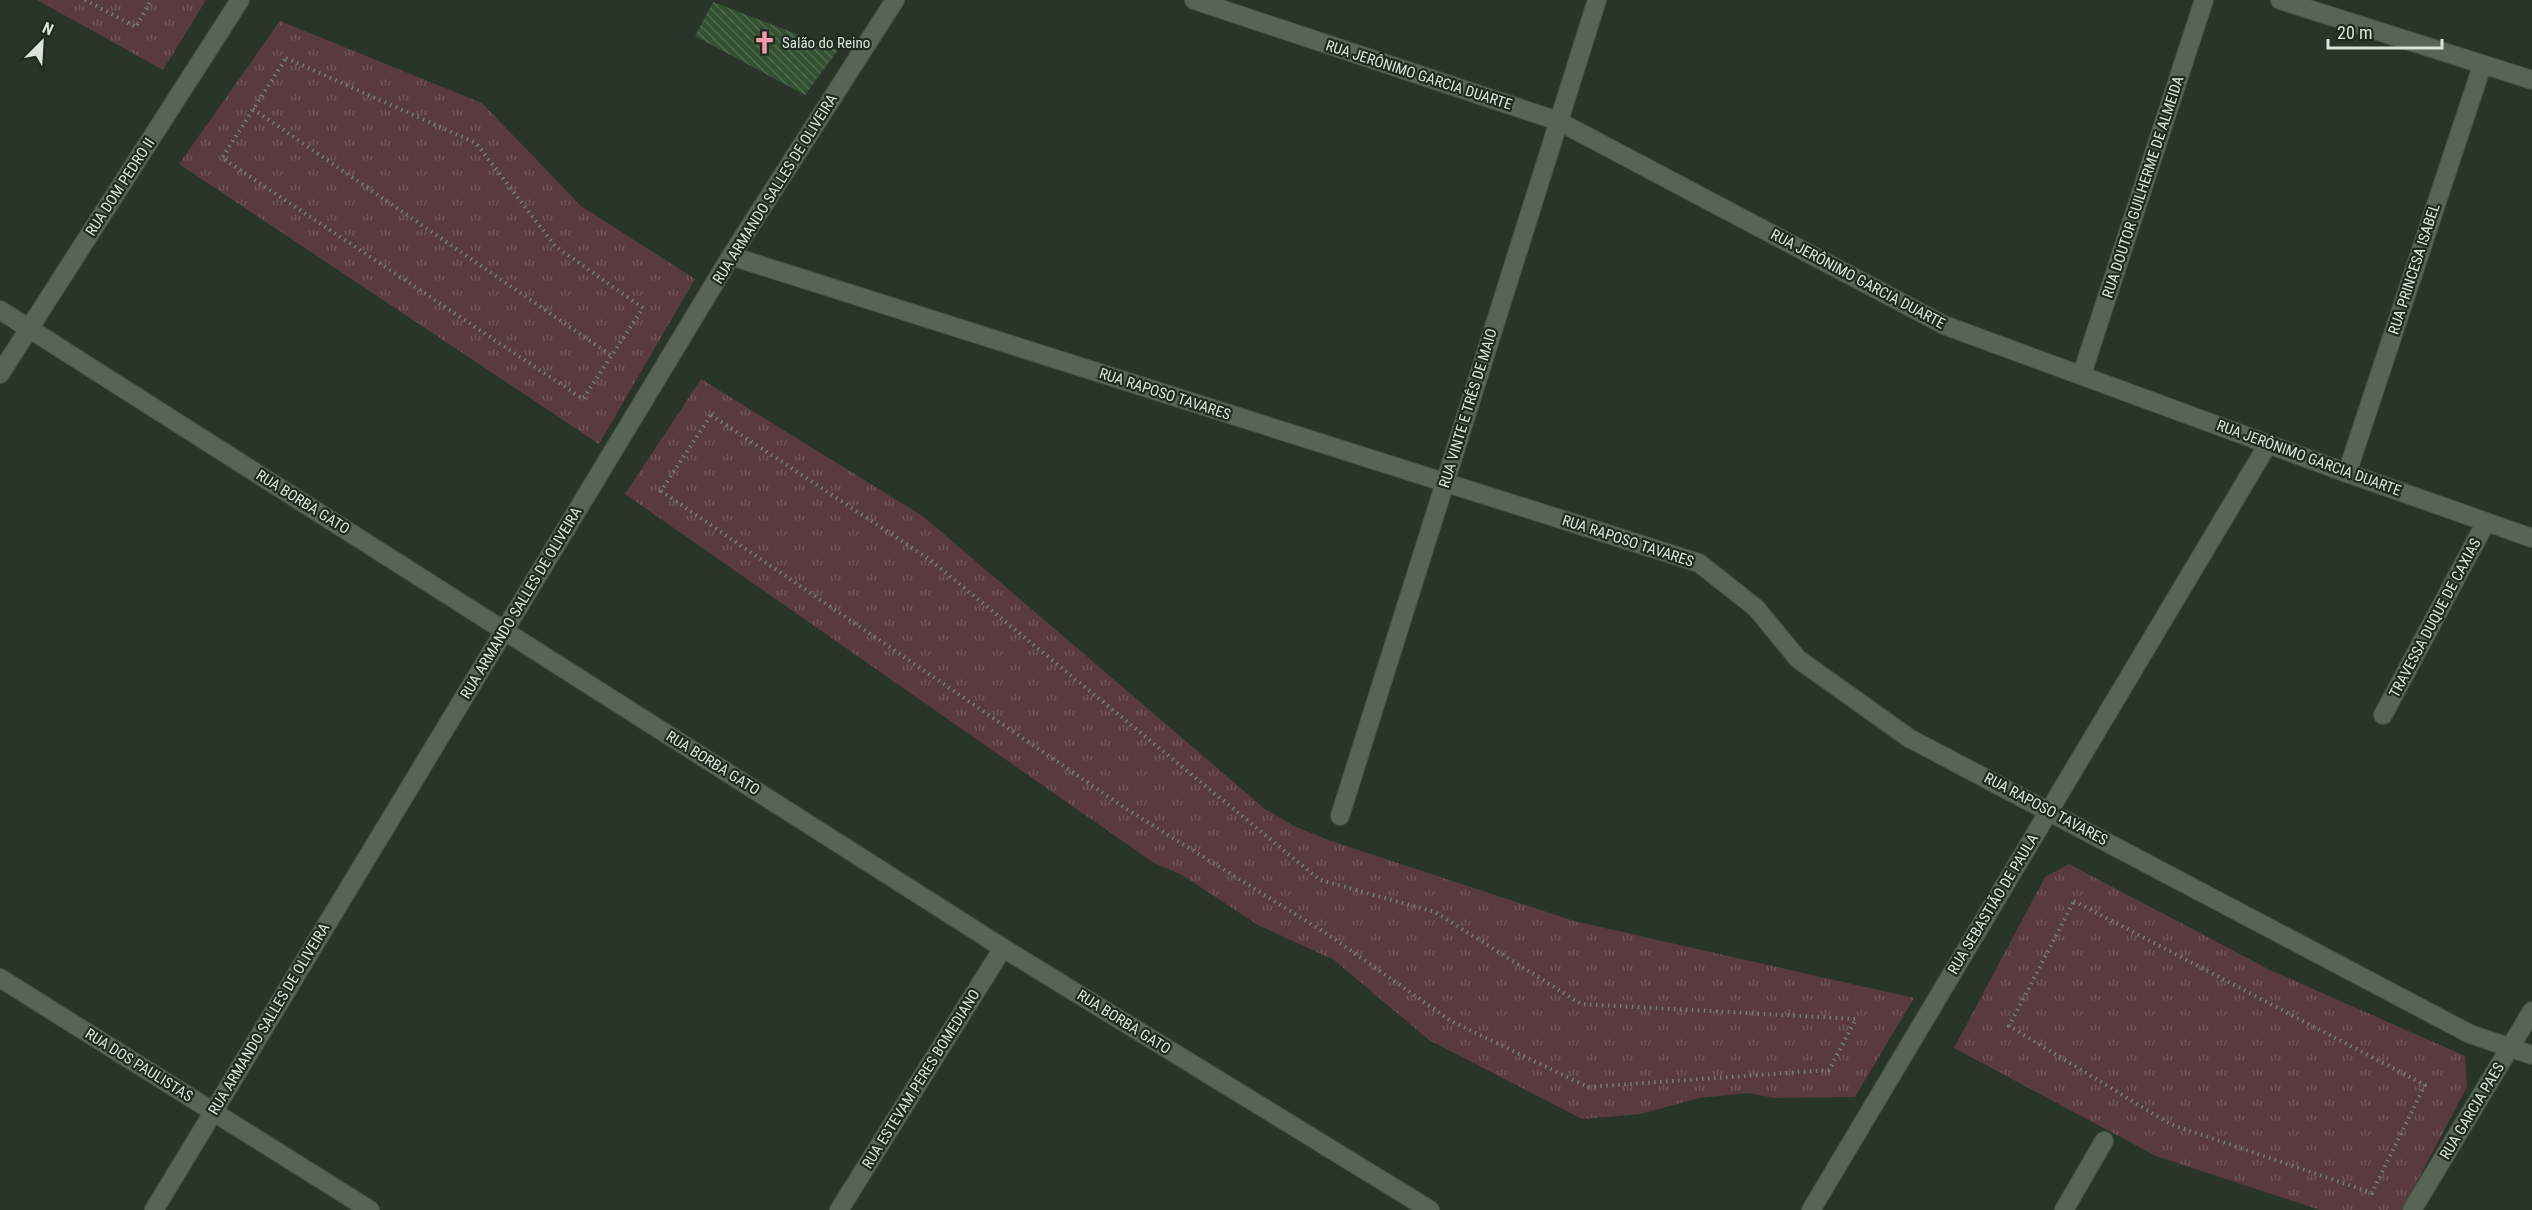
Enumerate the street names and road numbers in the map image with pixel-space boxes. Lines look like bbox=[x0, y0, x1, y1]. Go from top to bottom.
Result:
street label: RUA JERÔNIMO GARCIA DUARTE bbox=[1324, 36, 1514, 114]
street label: RUA DOUTOR GUILHERME DE ALMEIDA bbox=[2099, 73, 2188, 300]
street label: RUA ARMANDO SALLES DE OLIVEIRA bbox=[709, 91, 841, 287]
street label: RUA DOM PEDRO II bbox=[82, 135, 158, 239]
street label: RUA PRINCESA ISABEL bbox=[2384, 201, 2444, 337]
street label: RUA JERÔNIMO GARCIA DUARTE bbox=[1768, 225, 1948, 333]
street label: RUA VINTE E TRÊS DE MAIO bbox=[1435, 326, 1501, 490]
street label: RUA RAPOSO TAVARES bbox=[1097, 364, 1233, 424]
street label: RUA JERÔNIMO GARCIA DUARTE bbox=[2214, 416, 2404, 500]
street label: RUA BORBA GATO bbox=[253, 466, 353, 538]
street label: RUA ARMANDO SALLES DE OLIVEIRA bbox=[457, 504, 586, 702]
street label: RUA RAPOSO TAVARES bbox=[1560, 511, 1696, 571]
street label: TRAVESSA DUQUE DE CAXIAS bbox=[2385, 535, 2485, 701]
street label: RUA BORBA GATO bbox=[663, 727, 763, 799]
street label: RUA RAPOSO TAVARES bbox=[1981, 769, 2111, 849]
street label: RUA SEBASTIÃO DE PAULA bbox=[1944, 830, 2042, 977]
street label: RUA ARMANDO SALLES DE OLIVEIRA bbox=[205, 920, 334, 1118]
street label: RUA ESTEVAM PERES BOMEDIANO bbox=[858, 986, 984, 1172]
street label: RUA BORBA GATO bbox=[1074, 986, 1174, 1058]
street label: RUA DOS PAULISTAS bbox=[82, 1025, 196, 1106]
street label: RUA GARCIA PAES bbox=[2436, 1059, 2508, 1163]

